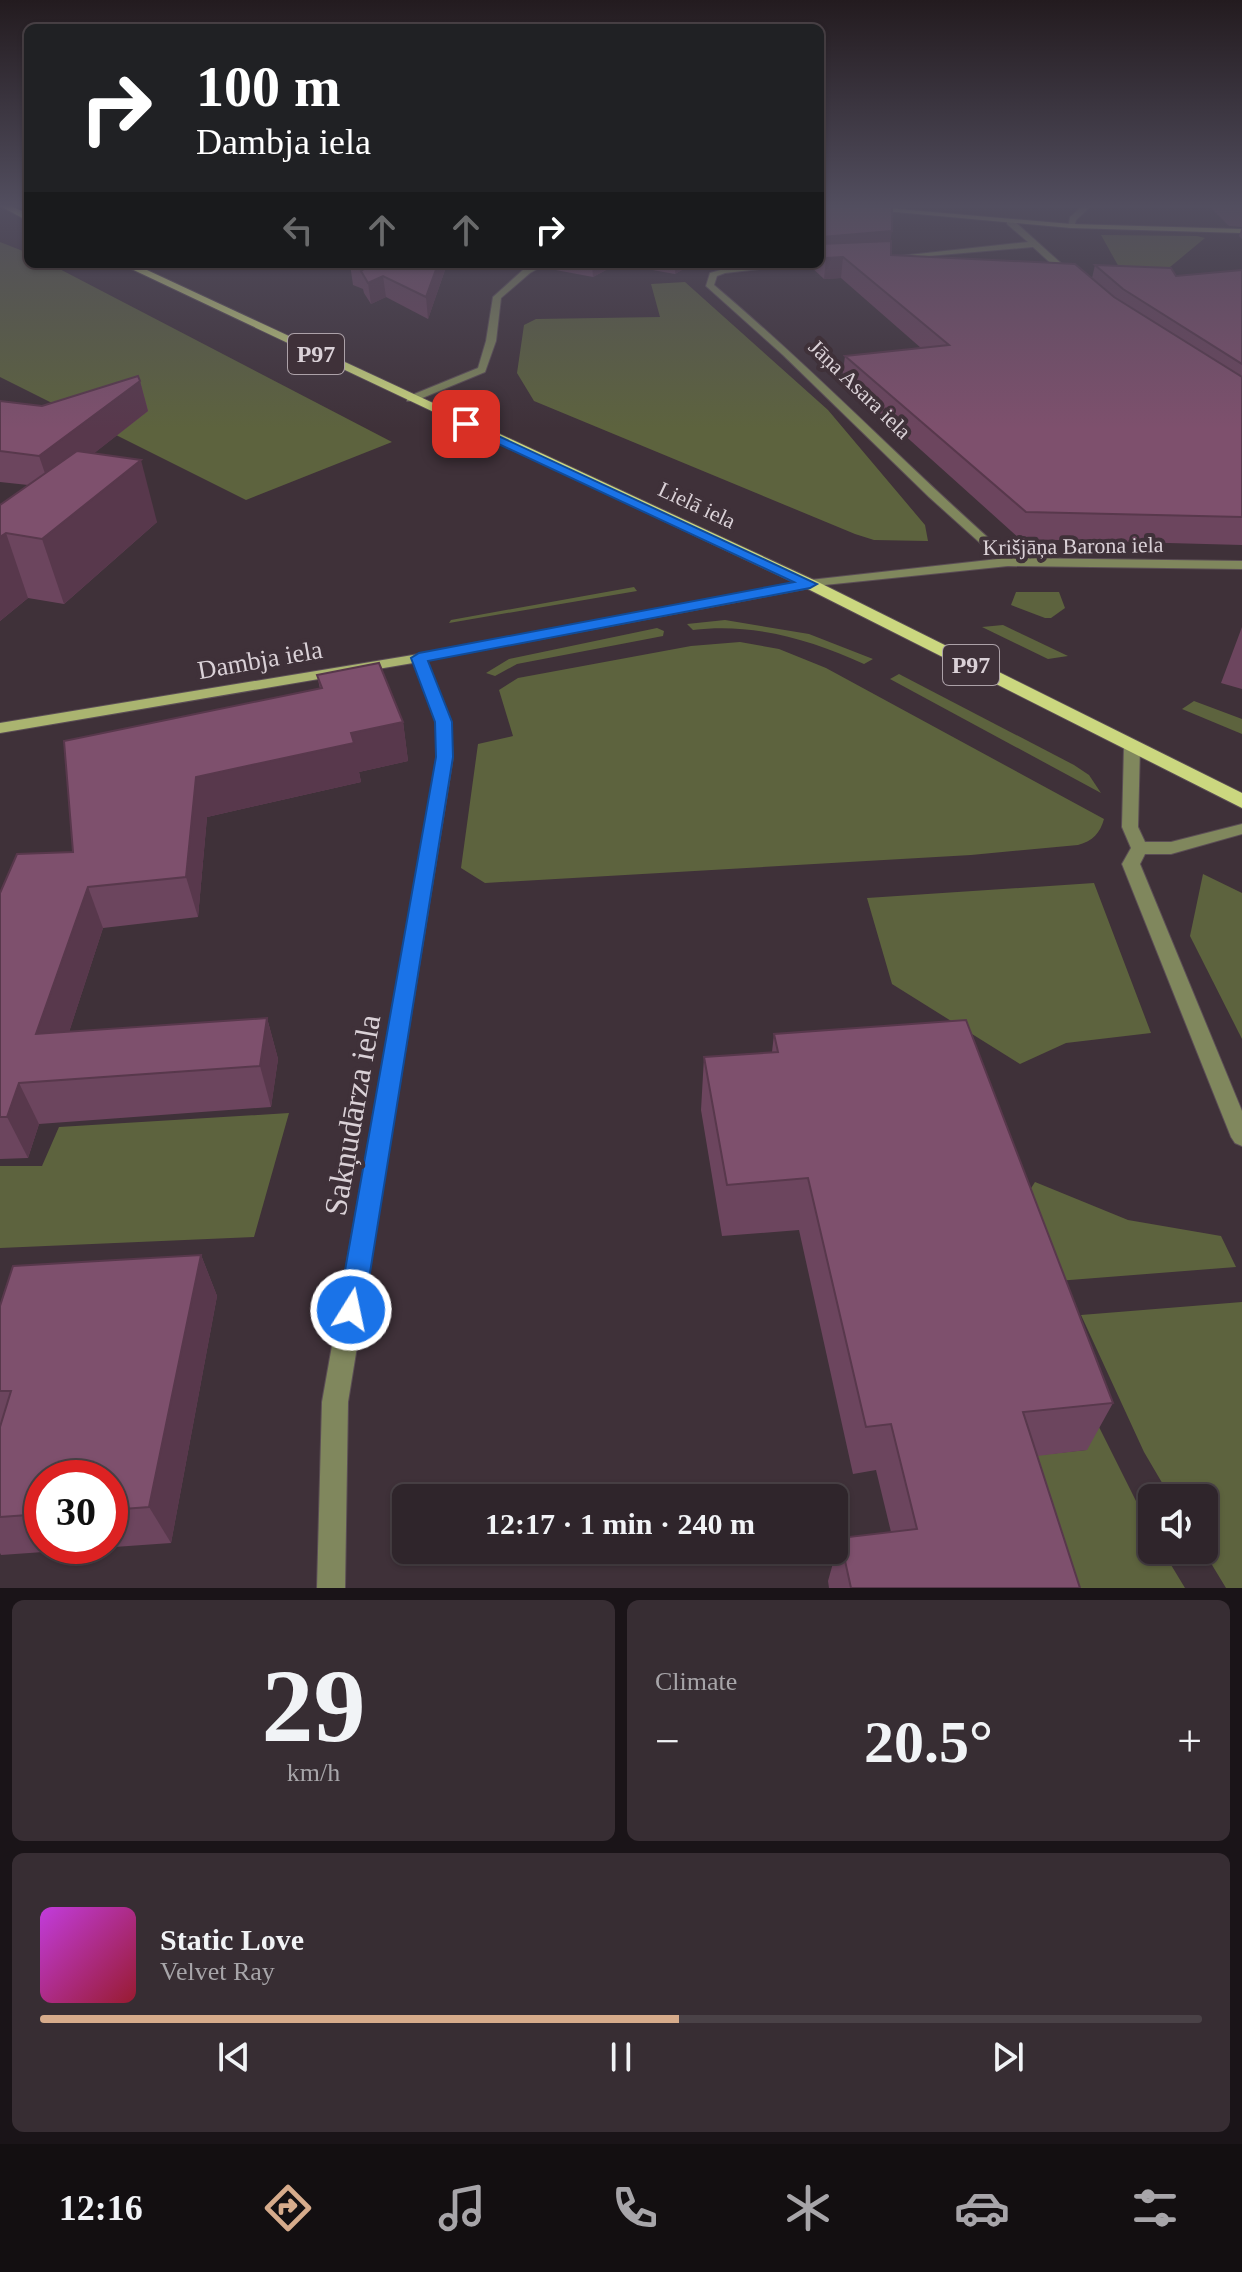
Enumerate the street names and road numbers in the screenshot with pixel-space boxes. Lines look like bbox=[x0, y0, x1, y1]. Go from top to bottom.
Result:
road number: P97 bbox=[288, 334, 344, 374]
street label: Jāņa Asara iela bbox=[804, 334, 916, 444]
street label: Lielā iela bbox=[654, 476, 740, 534]
street label: Krišjāņa Barona iela bbox=[982, 532, 1164, 560]
street label: Dambja iela bbox=[195, 635, 325, 685]
road number: P97 bbox=[943, 645, 999, 685]
street label: Sakņudārza iela bbox=[317, 1012, 387, 1218]

